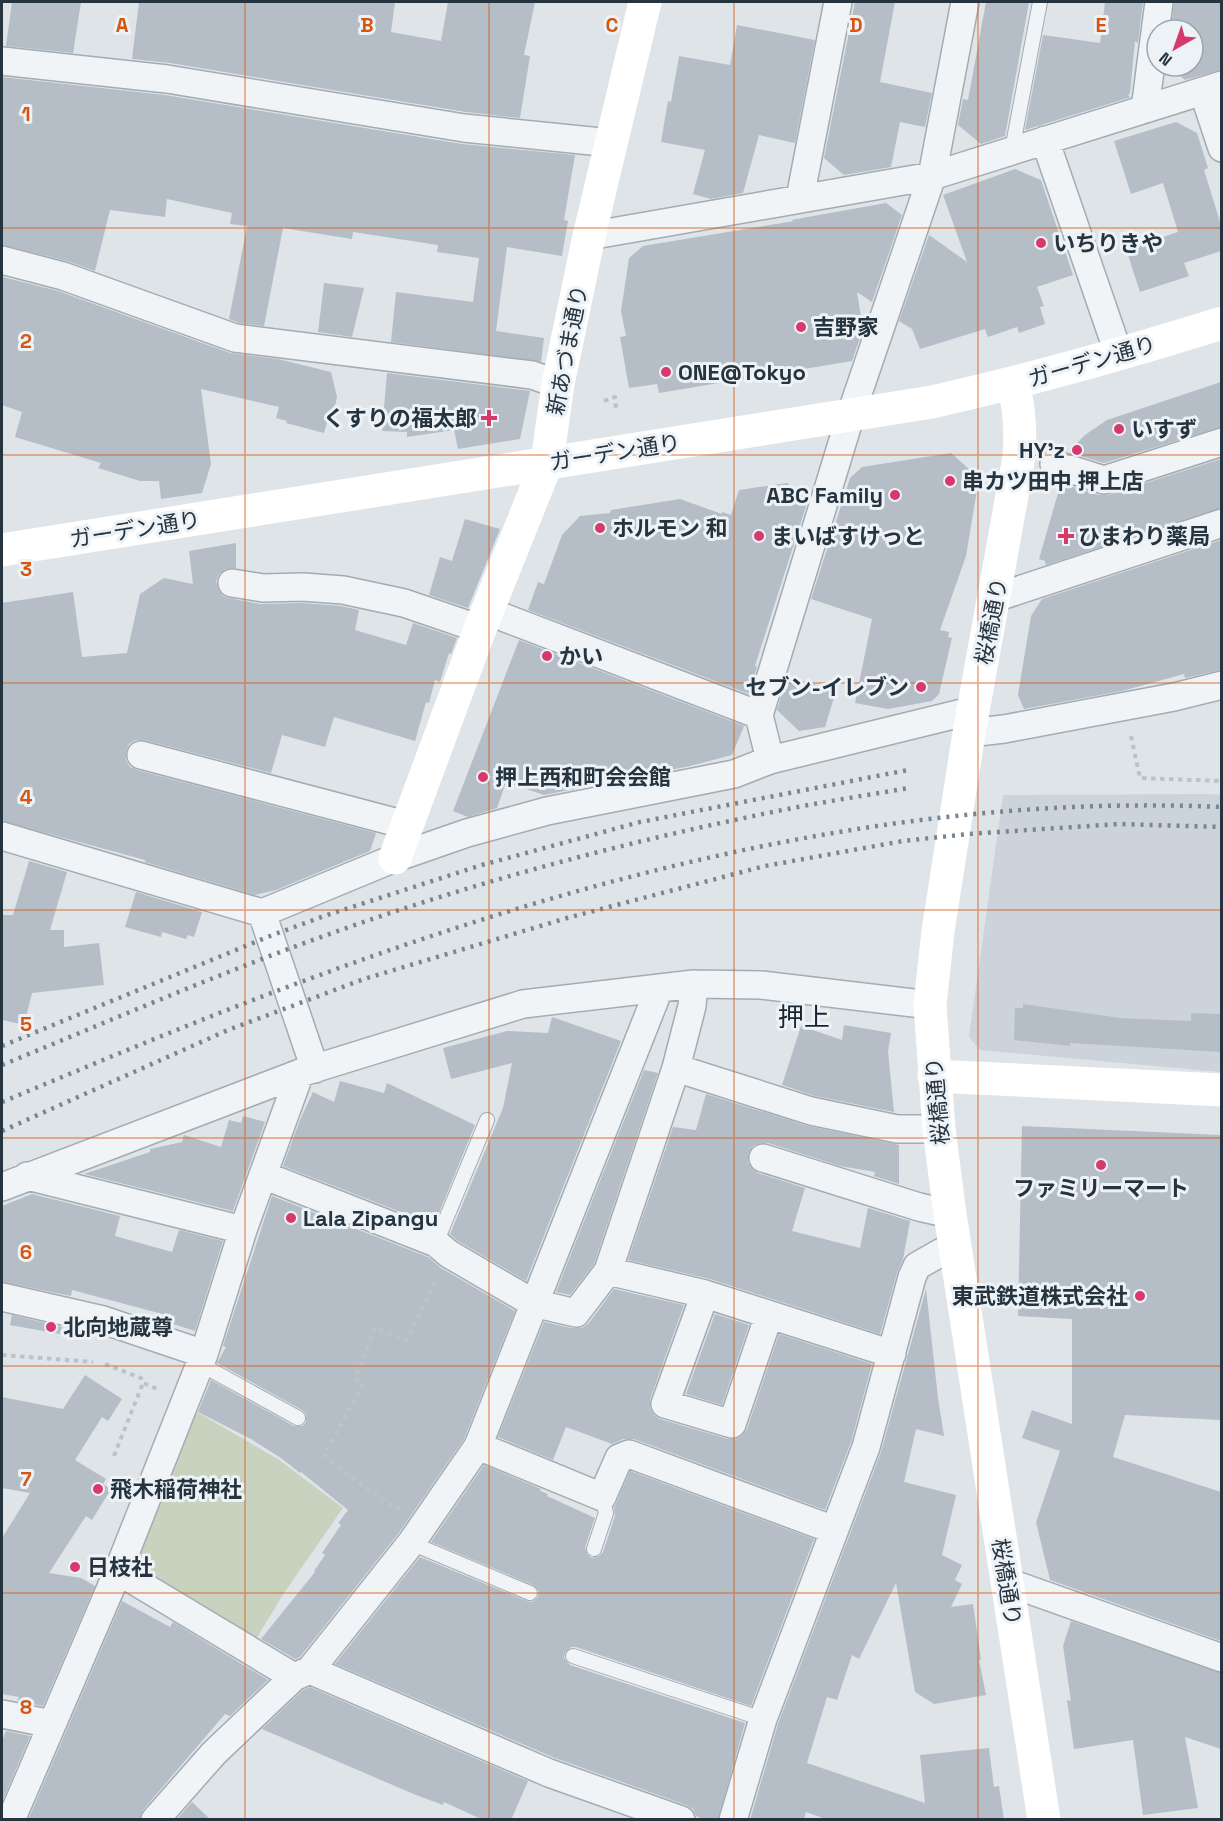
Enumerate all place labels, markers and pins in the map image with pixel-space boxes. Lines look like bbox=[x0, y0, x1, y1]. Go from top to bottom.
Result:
place label: いちりきや bbox=[1053, 229, 1163, 257]
marker: いちりきや bbox=[1034, 236, 1048, 250]
place label: 吉野家 bbox=[813, 313, 879, 341]
marker: 吉野家 bbox=[794, 320, 808, 334]
place label: ONE@Tokyo bbox=[678, 358, 806, 386]
marker: ONE@Tokyo bbox=[659, 365, 673, 379]
place label: くすりの福太郎 bbox=[323, 404, 477, 432]
marker: くすりの福太郎 bbox=[482, 411, 496, 425]
place label: いすず bbox=[1131, 415, 1197, 443]
marker: いすず bbox=[1112, 422, 1126, 436]
place label: HY’z bbox=[1019, 436, 1065, 464]
marker: HY’z bbox=[1070, 443, 1084, 457]
place label: 串カツ田中 押上店 bbox=[962, 467, 1144, 495]
marker: 串カツ田中 押上店 bbox=[943, 474, 957, 488]
place label: ABC Family bbox=[766, 481, 883, 509]
marker: ABC Family bbox=[888, 488, 902, 502]
place label: ホルモン 和 bbox=[612, 514, 728, 542]
marker: ホルモン 和 bbox=[593, 521, 607, 535]
place label: まいばすけっと bbox=[771, 522, 925, 550]
place label: ひまわり薬局 bbox=[1078, 522, 1210, 550]
marker: まいばすけっと bbox=[752, 529, 766, 543]
marker: ひまわり薬局 bbox=[1059, 529, 1073, 543]
place label: かい bbox=[559, 642, 603, 670]
marker: かい bbox=[540, 649, 554, 663]
place label: セブン-イレブン bbox=[745, 673, 909, 701]
marker: セブン-イレブン bbox=[914, 680, 928, 694]
place label: 押上西和町会会館 bbox=[495, 763, 671, 791]
marker: 押上西和町会会館 bbox=[476, 770, 490, 784]
marker: ファミリーマート bbox=[1094, 1158, 1108, 1172]
place label: ファミリーマート bbox=[1013, 1174, 1189, 1202]
place label: Lala Zipangu bbox=[303, 1204, 438, 1232]
marker: Lala Zipangu bbox=[284, 1211, 298, 1225]
place label: 東武鉄道株式会社 bbox=[952, 1282, 1128, 1310]
marker: 東武鉄道株式会社 bbox=[1133, 1289, 1147, 1303]
place label: 北向地蔵尊 bbox=[63, 1313, 173, 1341]
marker: 北向地蔵尊 bbox=[44, 1320, 58, 1334]
place label: 飛木稲荷神社 bbox=[110, 1475, 242, 1503]
marker: 飛木稲荷神社 bbox=[91, 1482, 105, 1496]
place label: 日枝社 bbox=[87, 1553, 153, 1581]
marker: 日枝社 bbox=[68, 1560, 82, 1574]

